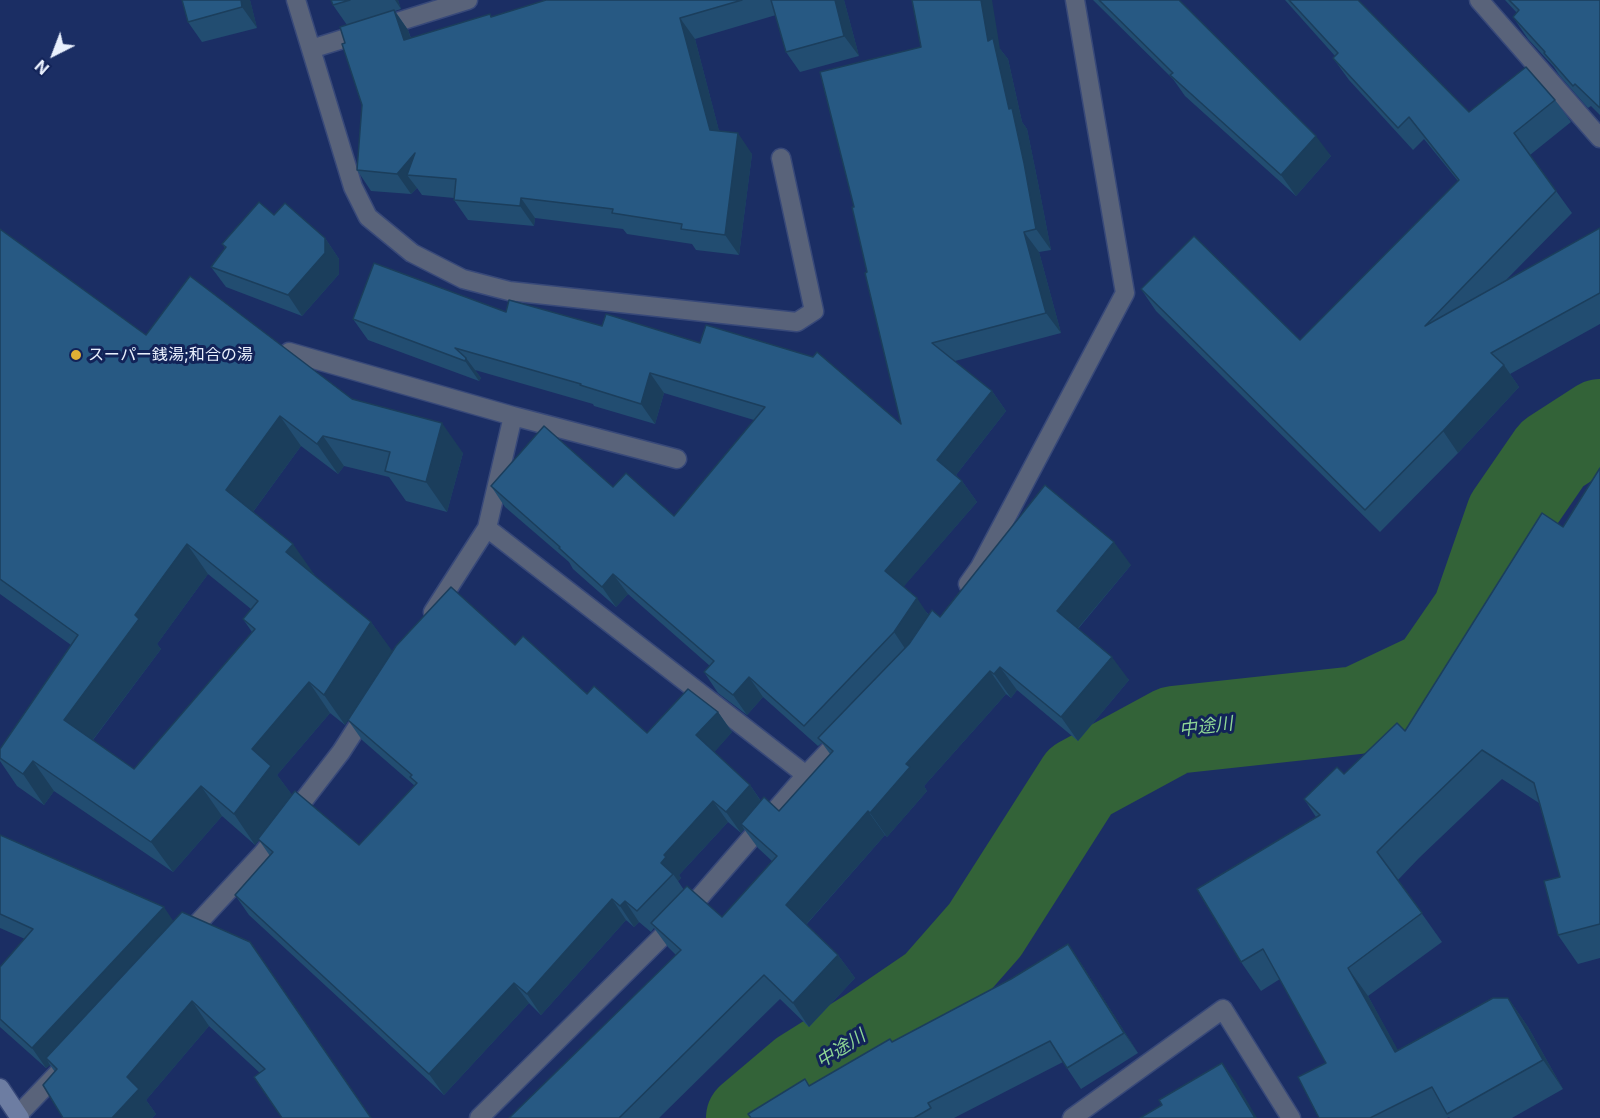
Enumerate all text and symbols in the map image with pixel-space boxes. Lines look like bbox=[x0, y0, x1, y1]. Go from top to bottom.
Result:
north arrow bbox=[24, 24, 84, 84]
text: N bbox=[31, 56, 53, 79]
place label: スーパー銭湯;和合の湯 bbox=[88, 345, 253, 365]
marker: スーパー銭湯;和合の湯 bbox=[69, 348, 83, 362]
water label: 中途川 bbox=[1178, 713, 1234, 741]
water label: 中途川 bbox=[812, 1025, 870, 1073]

